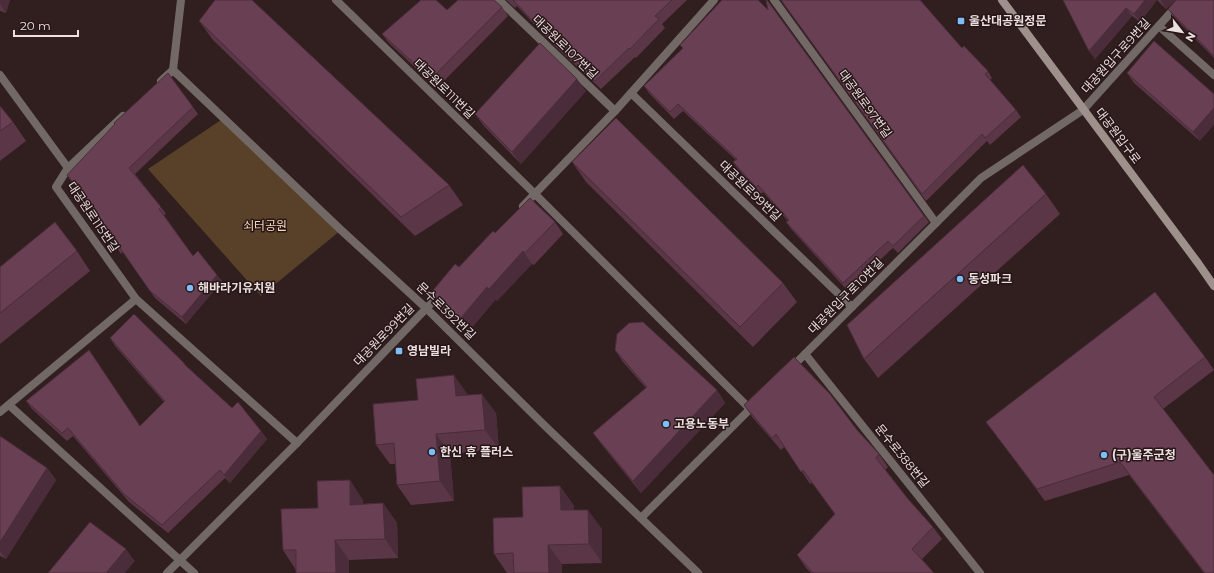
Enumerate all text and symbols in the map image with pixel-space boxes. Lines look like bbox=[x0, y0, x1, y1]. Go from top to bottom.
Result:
scale bar bbox=[14, 12, 78, 38]
street label: 대공원로107번길 bbox=[529, 12, 601, 82]
north arrow bbox=[1162, 12, 1202, 52]
place label: 울산대공원정문 bbox=[969, 13, 1046, 28]
street label: 대공원입구로9번길 bbox=[1078, 15, 1153, 96]
marker: 울산대공원정문 bbox=[956, 16, 966, 26]
text: 20 m bbox=[20, 18, 51, 33]
text: N bbox=[1182, 30, 1199, 45]
street label: 대공원로111번길 bbox=[411, 56, 478, 122]
street label: 대공원로97번길 bbox=[836, 67, 895, 141]
street label: 대공원입구로 bbox=[1092, 105, 1144, 167]
street label: 대공원로99번길 bbox=[716, 157, 785, 224]
street label: 대공원로115번길 bbox=[64, 179, 122, 255]
park label: 쇠터공원 bbox=[243, 218, 287, 233]
street label: 대공원입구로10번길 bbox=[805, 255, 887, 337]
place label: 동성파크 bbox=[968, 271, 1012, 286]
marker: 동성파크 bbox=[955, 274, 965, 284]
street label: 문수로392번길 bbox=[414, 279, 479, 342]
place label: 해바라기유치원 bbox=[198, 280, 275, 295]
marker: 해바라기유치원 bbox=[185, 283, 195, 293]
street label: 대공원로99번길 bbox=[350, 300, 417, 369]
place label: 영남빌라 bbox=[407, 343, 451, 358]
marker: 영남빌라 bbox=[394, 346, 404, 356]
place label: 고용노동부 bbox=[674, 416, 729, 431]
marker: 고용노동부 bbox=[661, 419, 671, 429]
street label: 문수로388번길 bbox=[872, 421, 933, 490]
place label: 한신 휴 플러스 bbox=[440, 444, 513, 459]
marker: 한신 휴 플러스 bbox=[427, 447, 437, 457]
place label: (구)울주군청 bbox=[1112, 447, 1176, 462]
marker: (구)울주군청 bbox=[1099, 450, 1109, 460]

